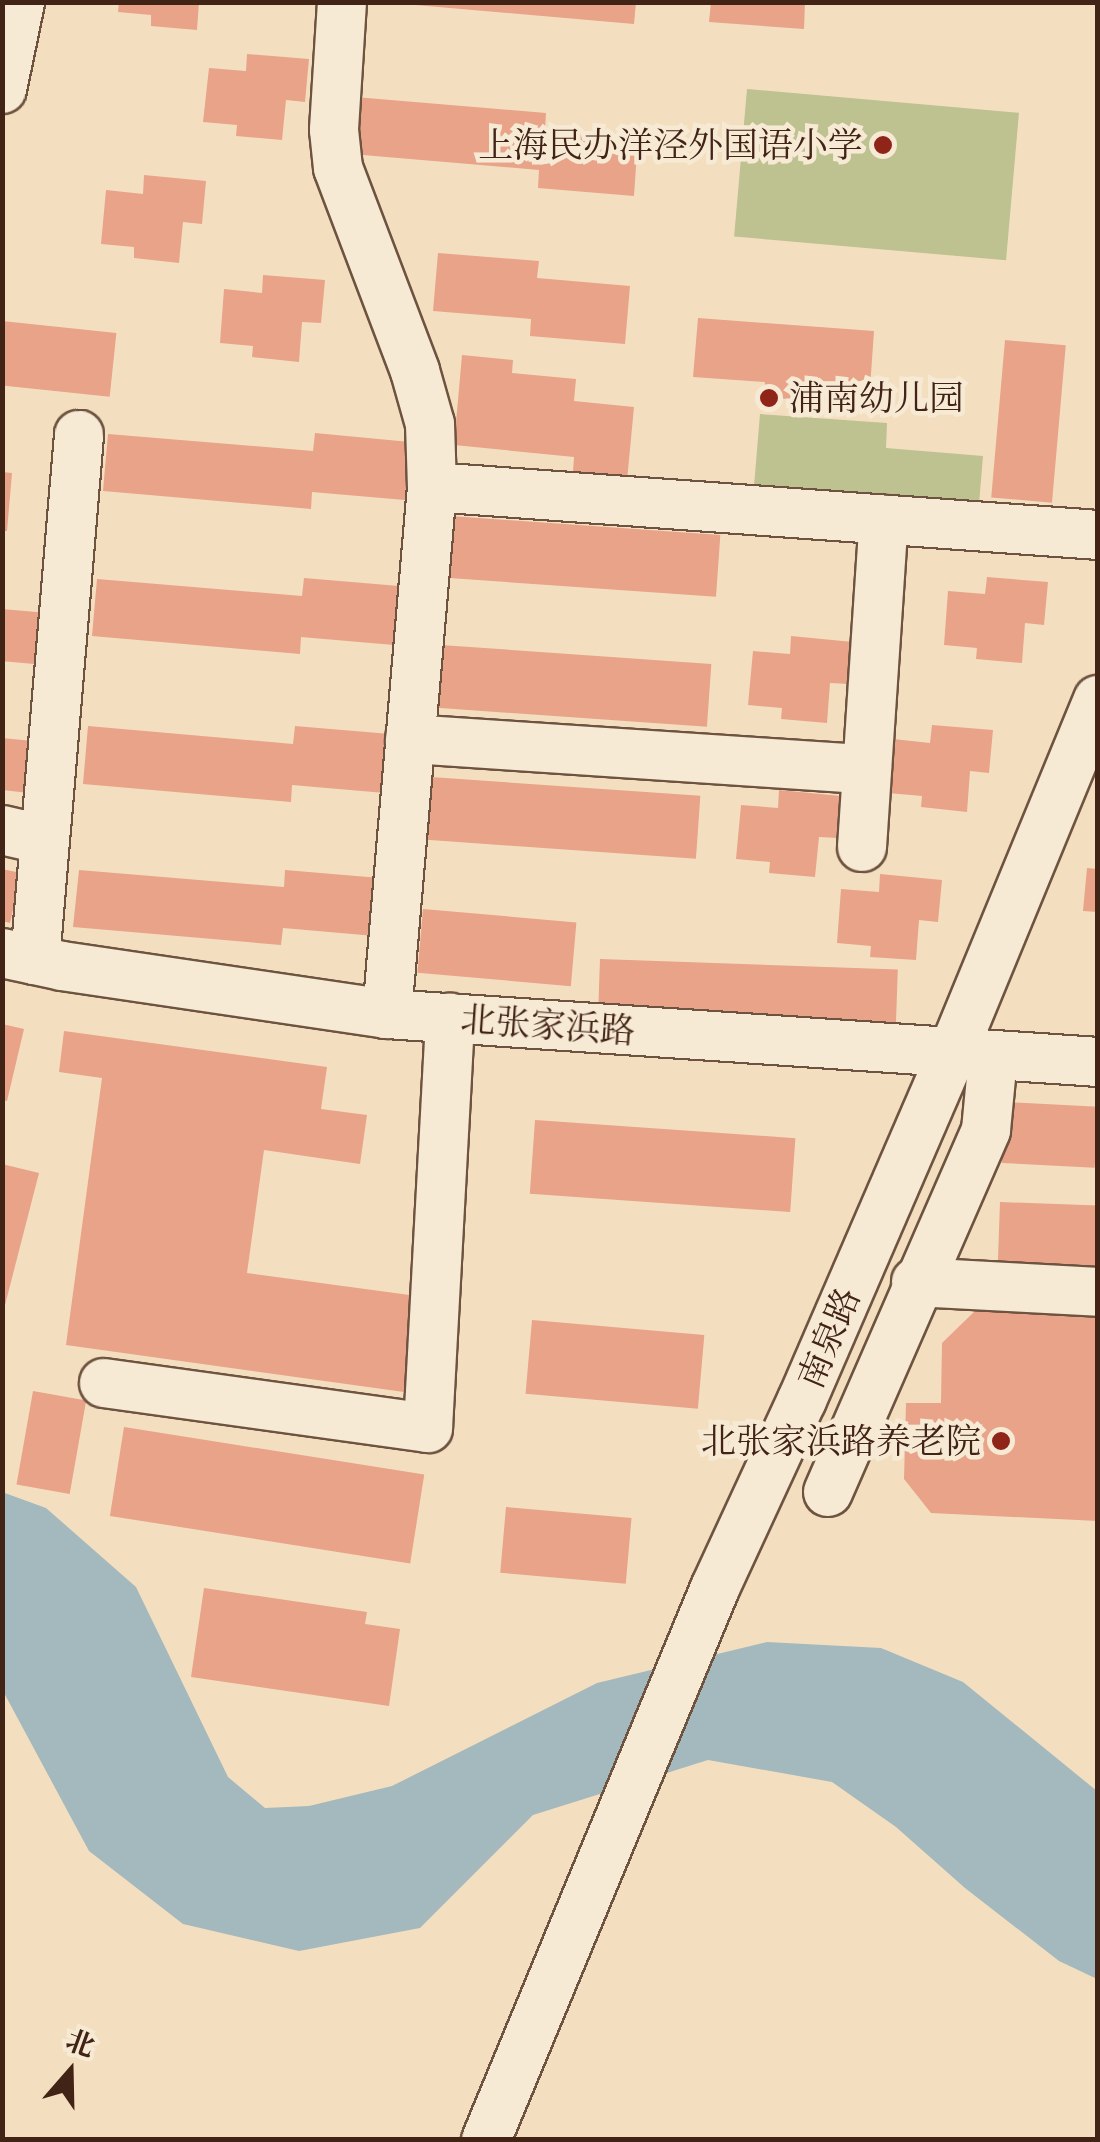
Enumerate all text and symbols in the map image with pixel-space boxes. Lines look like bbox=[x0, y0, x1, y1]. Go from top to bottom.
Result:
place label: 上海民办洋泾外国语小学 bbox=[478, 124, 863, 166]
marker: 上海民办洋泾外国语小学 bbox=[872, 134, 894, 156]
place label: 浦南幼儿园 bbox=[789, 377, 964, 419]
marker: 浦南幼儿园 bbox=[758, 387, 780, 409]
street label: 北张家浜路 bbox=[459, 998, 637, 1052]
street label: 南泉路 bbox=[789, 1281, 869, 1395]
place label: 北张家浜路养老院 bbox=[701, 1420, 981, 1462]
marker: 北张家浜路养老院 bbox=[990, 1430, 1012, 1452]
text: 北 bbox=[61, 2021, 100, 2066]
north arrow bbox=[20, 2022, 120, 2122]

